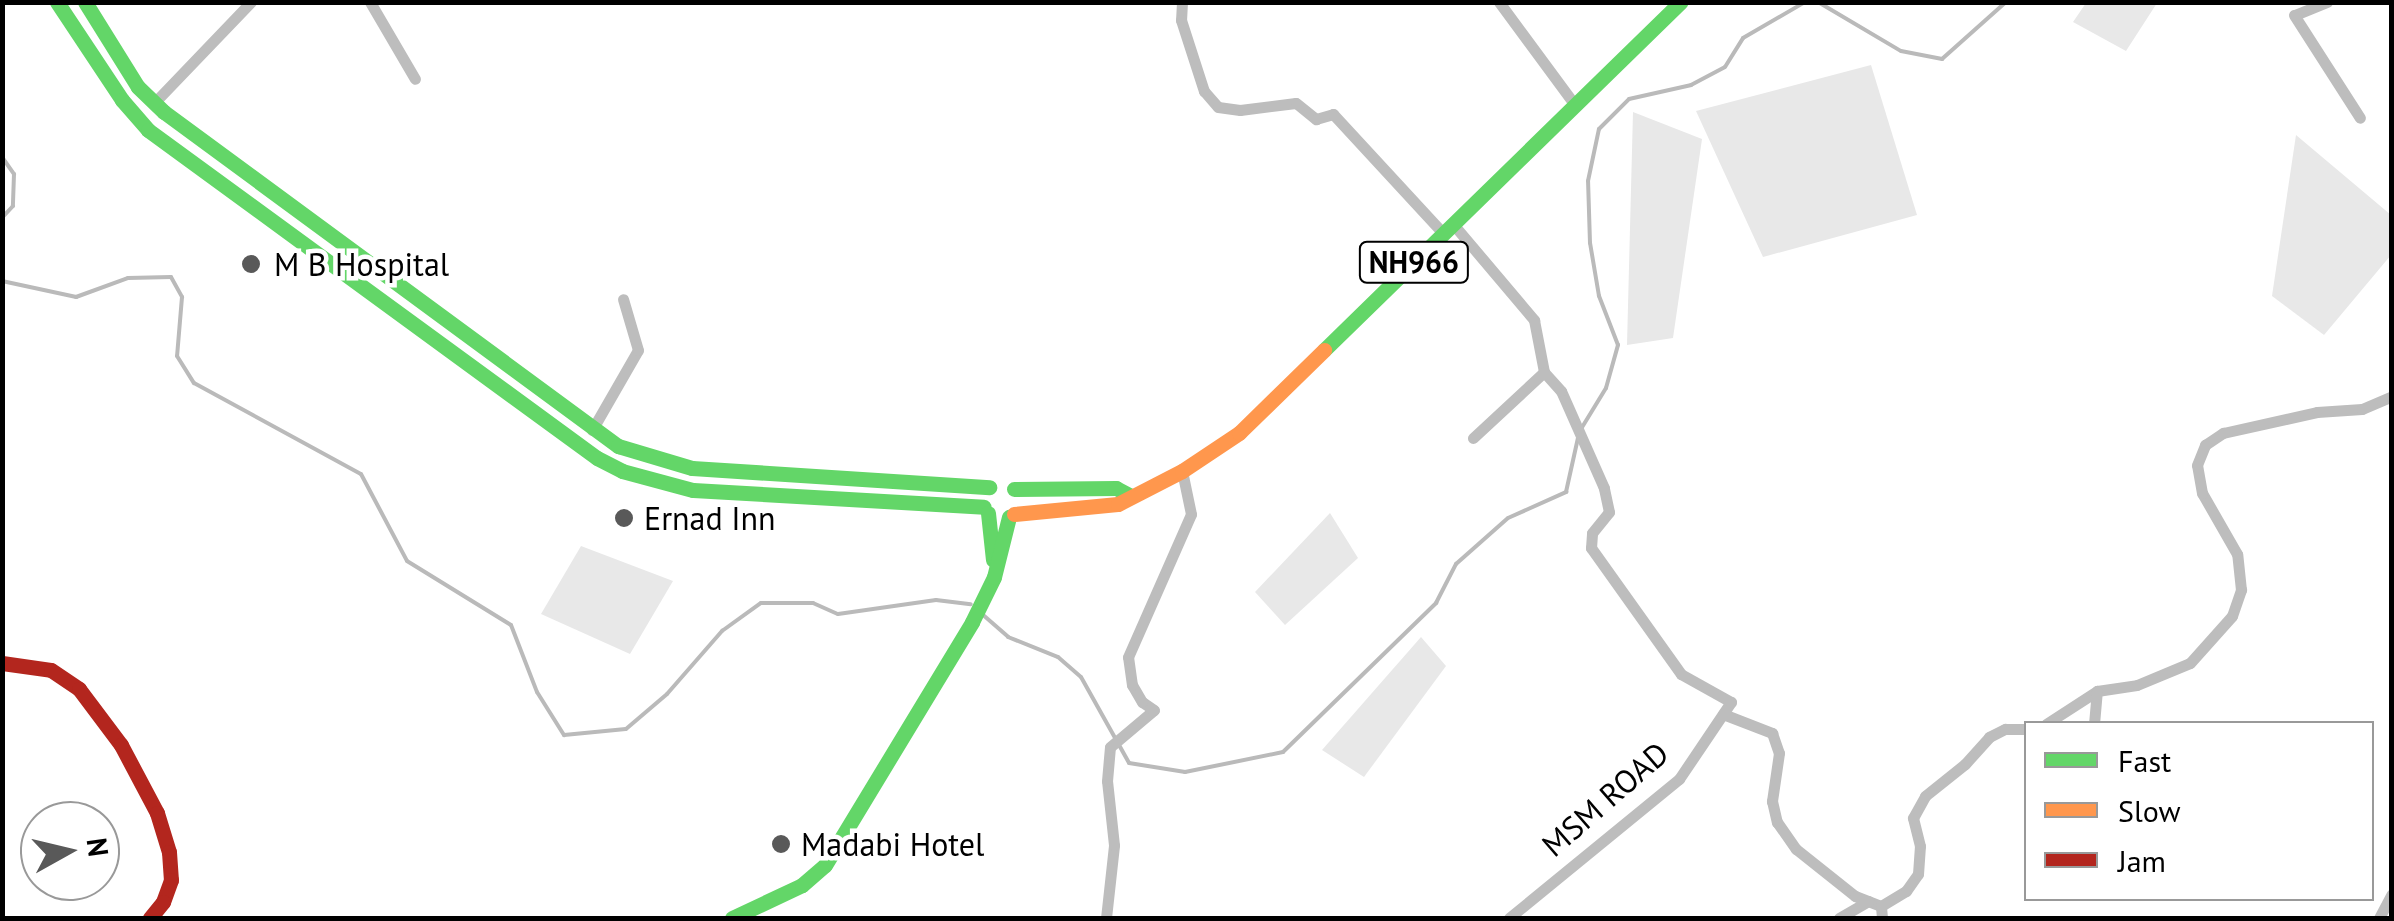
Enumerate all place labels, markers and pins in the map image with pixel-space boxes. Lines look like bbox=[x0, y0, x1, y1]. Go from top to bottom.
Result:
place label: M B Hospital bbox=[274, 245, 449, 283]
marker: M B Hospital bbox=[238, 251, 264, 277]
place label: Ernad Inn bbox=[644, 499, 775, 537]
marker: Ernad Inn bbox=[613, 507, 635, 529]
place label: Madabi Hotel bbox=[801, 825, 984, 863]
marker: Madabi Hotel bbox=[770, 833, 792, 855]

